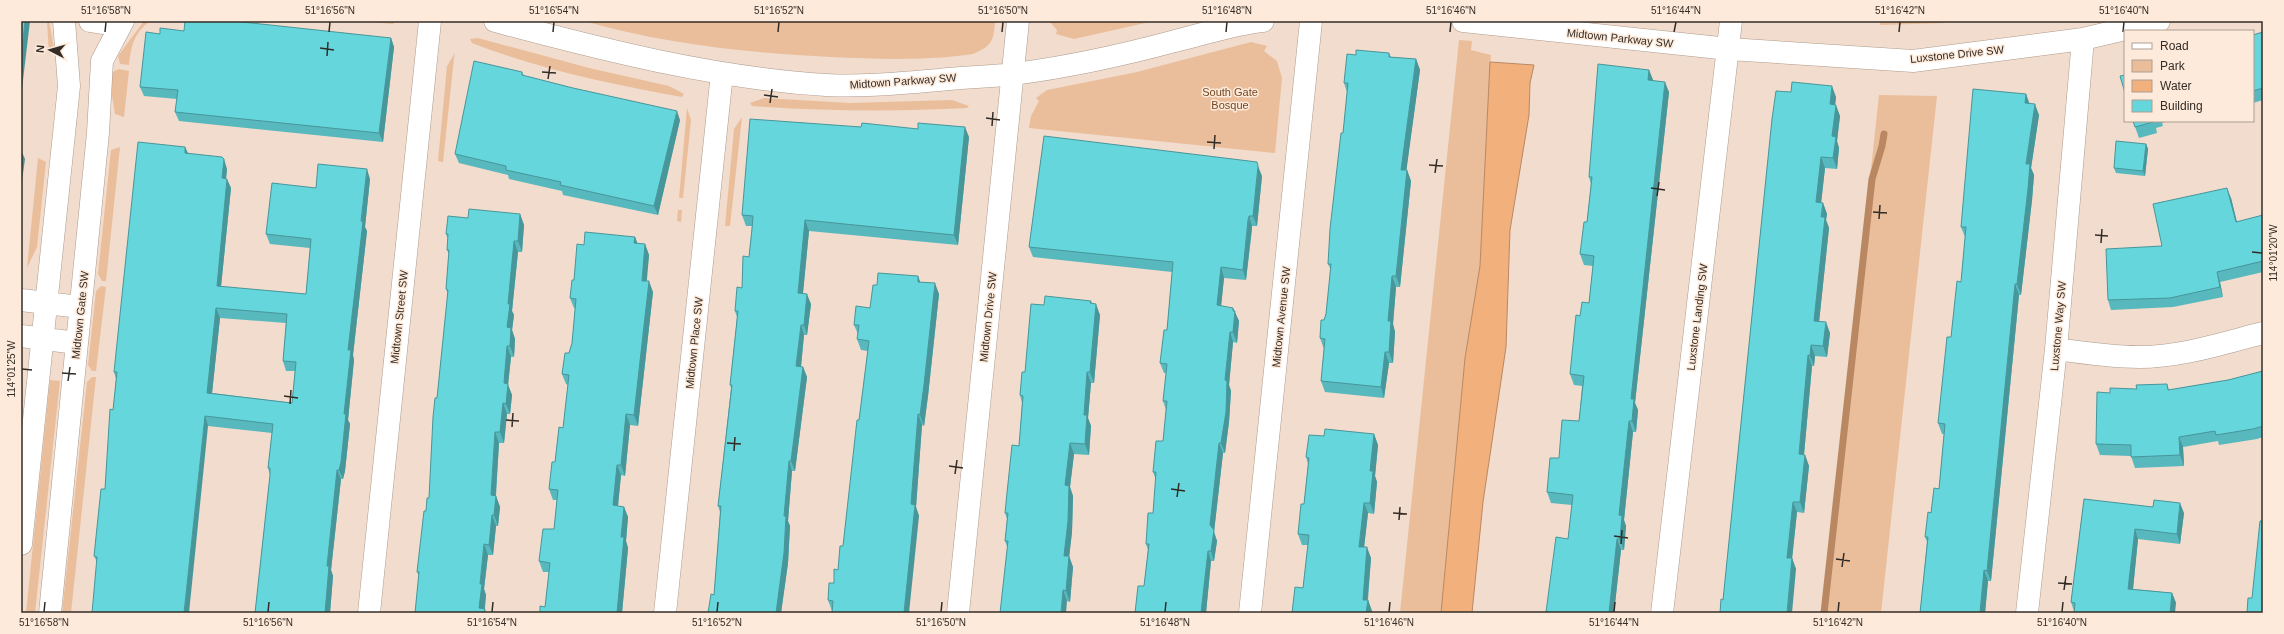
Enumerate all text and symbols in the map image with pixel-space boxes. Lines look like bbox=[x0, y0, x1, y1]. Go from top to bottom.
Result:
text: 51°16'58"N bbox=[81, 5, 131, 16]
text: 51°16'56"N bbox=[305, 5, 355, 16]
text: 51°16'54"N bbox=[529, 5, 579, 16]
text: 51°16'52"N bbox=[754, 5, 804, 16]
text: 51°16'50"N bbox=[978, 5, 1028, 16]
text: 51°16'48"N bbox=[1202, 5, 1252, 16]
text: 51°16'46"N bbox=[1426, 5, 1476, 16]
text: 51°16'44"N bbox=[1651, 5, 1701, 16]
text: 51°16'42"N bbox=[1875, 5, 1925, 16]
text: 51°16'40"N bbox=[2099, 5, 2149, 16]
street label: Midtown Parkway SW bbox=[1566, 26, 1674, 50]
north arrow bbox=[30, 30, 70, 70]
legend bbox=[2124, 30, 2254, 122]
text: Road bbox=[2160, 39, 2189, 53]
street label: Luxstone Drive SW bbox=[1910, 43, 2005, 65]
text: N bbox=[34, 44, 46, 54]
text: Park bbox=[2160, 59, 2186, 73]
street label: Midtown Parkway SW bbox=[849, 71, 957, 91]
text: Water bbox=[2160, 79, 2192, 93]
park label: South Gate Bosque bbox=[1202, 86, 1258, 111]
text: Building bbox=[2160, 99, 2203, 113]
text: 114°01'20"W bbox=[2268, 224, 2279, 282]
street label: Luxstone Landing SW bbox=[1684, 262, 1710, 371]
street label: Midtown Avenue SW bbox=[1270, 265, 1292, 368]
street label: Midtown Street SW bbox=[388, 269, 410, 364]
street label: Midtown Gate SW bbox=[69, 270, 91, 360]
street label: Midtown Drive SW bbox=[977, 271, 999, 363]
street label: Luxstone Way SW bbox=[2048, 280, 2068, 371]
street label: Midtown Place SW bbox=[683, 296, 705, 390]
text: 114°01'25"W bbox=[6, 340, 17, 398]
text: 51°16'58"N bbox=[19, 617, 69, 628]
text: 51°16'56"N bbox=[243, 617, 293, 628]
text: 51°16'54"N bbox=[467, 617, 517, 628]
text: 51°16'52"N bbox=[692, 617, 742, 628]
text: 51°16'50"N bbox=[916, 617, 966, 628]
text: 51°16'48"N bbox=[1140, 617, 1190, 628]
text: 51°16'46"N bbox=[1364, 617, 1414, 628]
text: 51°16'44"N bbox=[1589, 617, 1639, 628]
text: 51°16'42"N bbox=[1813, 617, 1863, 628]
text: 51°16'40"N bbox=[2037, 617, 2087, 628]

